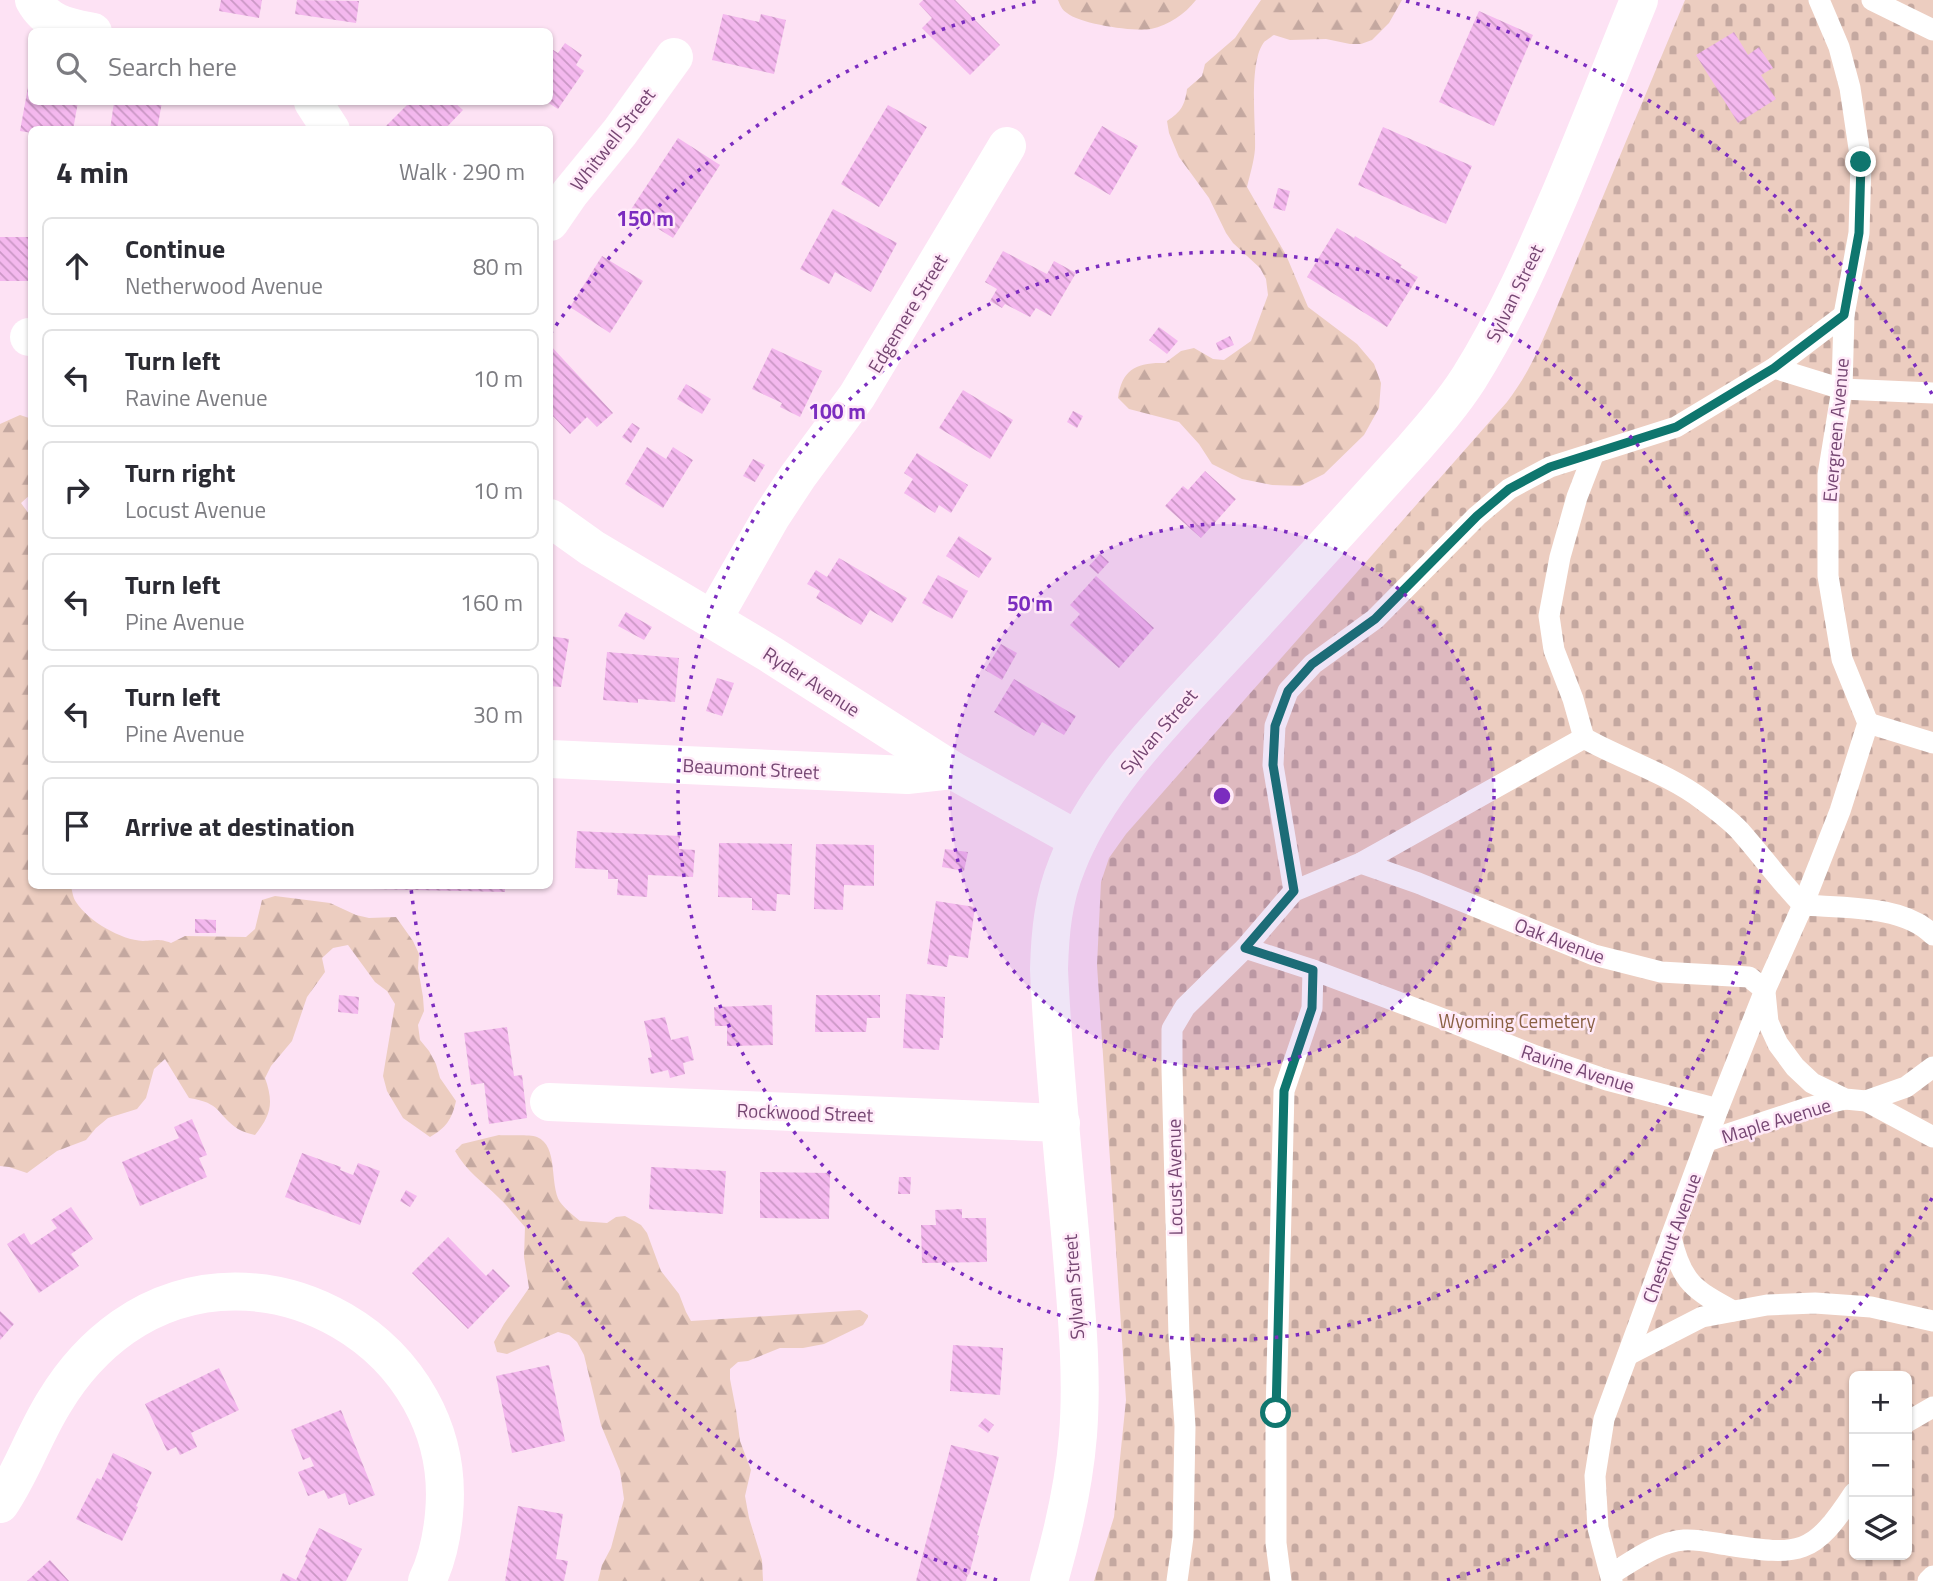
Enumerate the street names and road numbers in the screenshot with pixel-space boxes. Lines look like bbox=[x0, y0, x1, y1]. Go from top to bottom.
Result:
street label: Whitwell Street bbox=[562, 81, 662, 197]
street label: Sylvan Street bbox=[1478, 239, 1550, 347]
street label: Edgemere Street bbox=[860, 248, 954, 378]
street label: Evergreen Avenue bbox=[1814, 357, 1856, 503]
street label: Ryder Avenue bbox=[758, 639, 866, 723]
street label: Sylvan Street bbox=[1112, 681, 1204, 780]
street label: Beaumont Street bbox=[682, 750, 820, 786]
street label: Oak Avenue bbox=[1511, 909, 1609, 971]
street label: Ravine Avenue bbox=[1517, 1036, 1639, 1100]
street label: Maple Avenue bbox=[1718, 1090, 1834, 1150]
street label: Rockwood Street bbox=[736, 1095, 874, 1129]
street label: Locust Avenue bbox=[1158, 1118, 1190, 1236]
street label: Chestnut Avenue bbox=[1634, 1169, 1708, 1307]
street label: Sylvan Street bbox=[1055, 1233, 1091, 1341]

